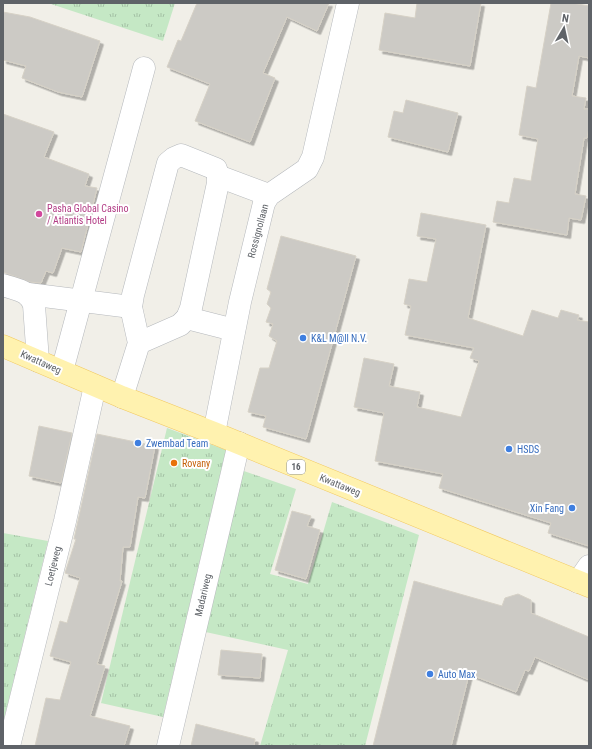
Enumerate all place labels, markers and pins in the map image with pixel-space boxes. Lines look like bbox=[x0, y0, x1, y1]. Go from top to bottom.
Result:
place label: Pasha Global Casino / Atlantis Hotel bbox=[47, 203, 128, 226]
marker: Pasha Global Casino / Atlantis Hotel bbox=[34, 209, 44, 219]
marker: K&L M@ll N.V. bbox=[298, 333, 308, 343]
place label: K&L M@ll N.V. bbox=[311, 333, 367, 344]
marker: Zwembad Team bbox=[133, 438, 143, 448]
place label: Zwembad Team bbox=[146, 438, 208, 449]
marker: HSDS bbox=[504, 444, 514, 454]
place label: HSDS bbox=[517, 444, 539, 455]
marker: Rovany bbox=[169, 458, 179, 468]
place label: Rovany bbox=[182, 458, 210, 469]
place label: Xin Fang bbox=[530, 503, 564, 514]
marker: Xin Fang bbox=[567, 503, 577, 513]
marker: Auto Max bbox=[425, 669, 435, 679]
place label: Auto Max bbox=[438, 669, 476, 680]

